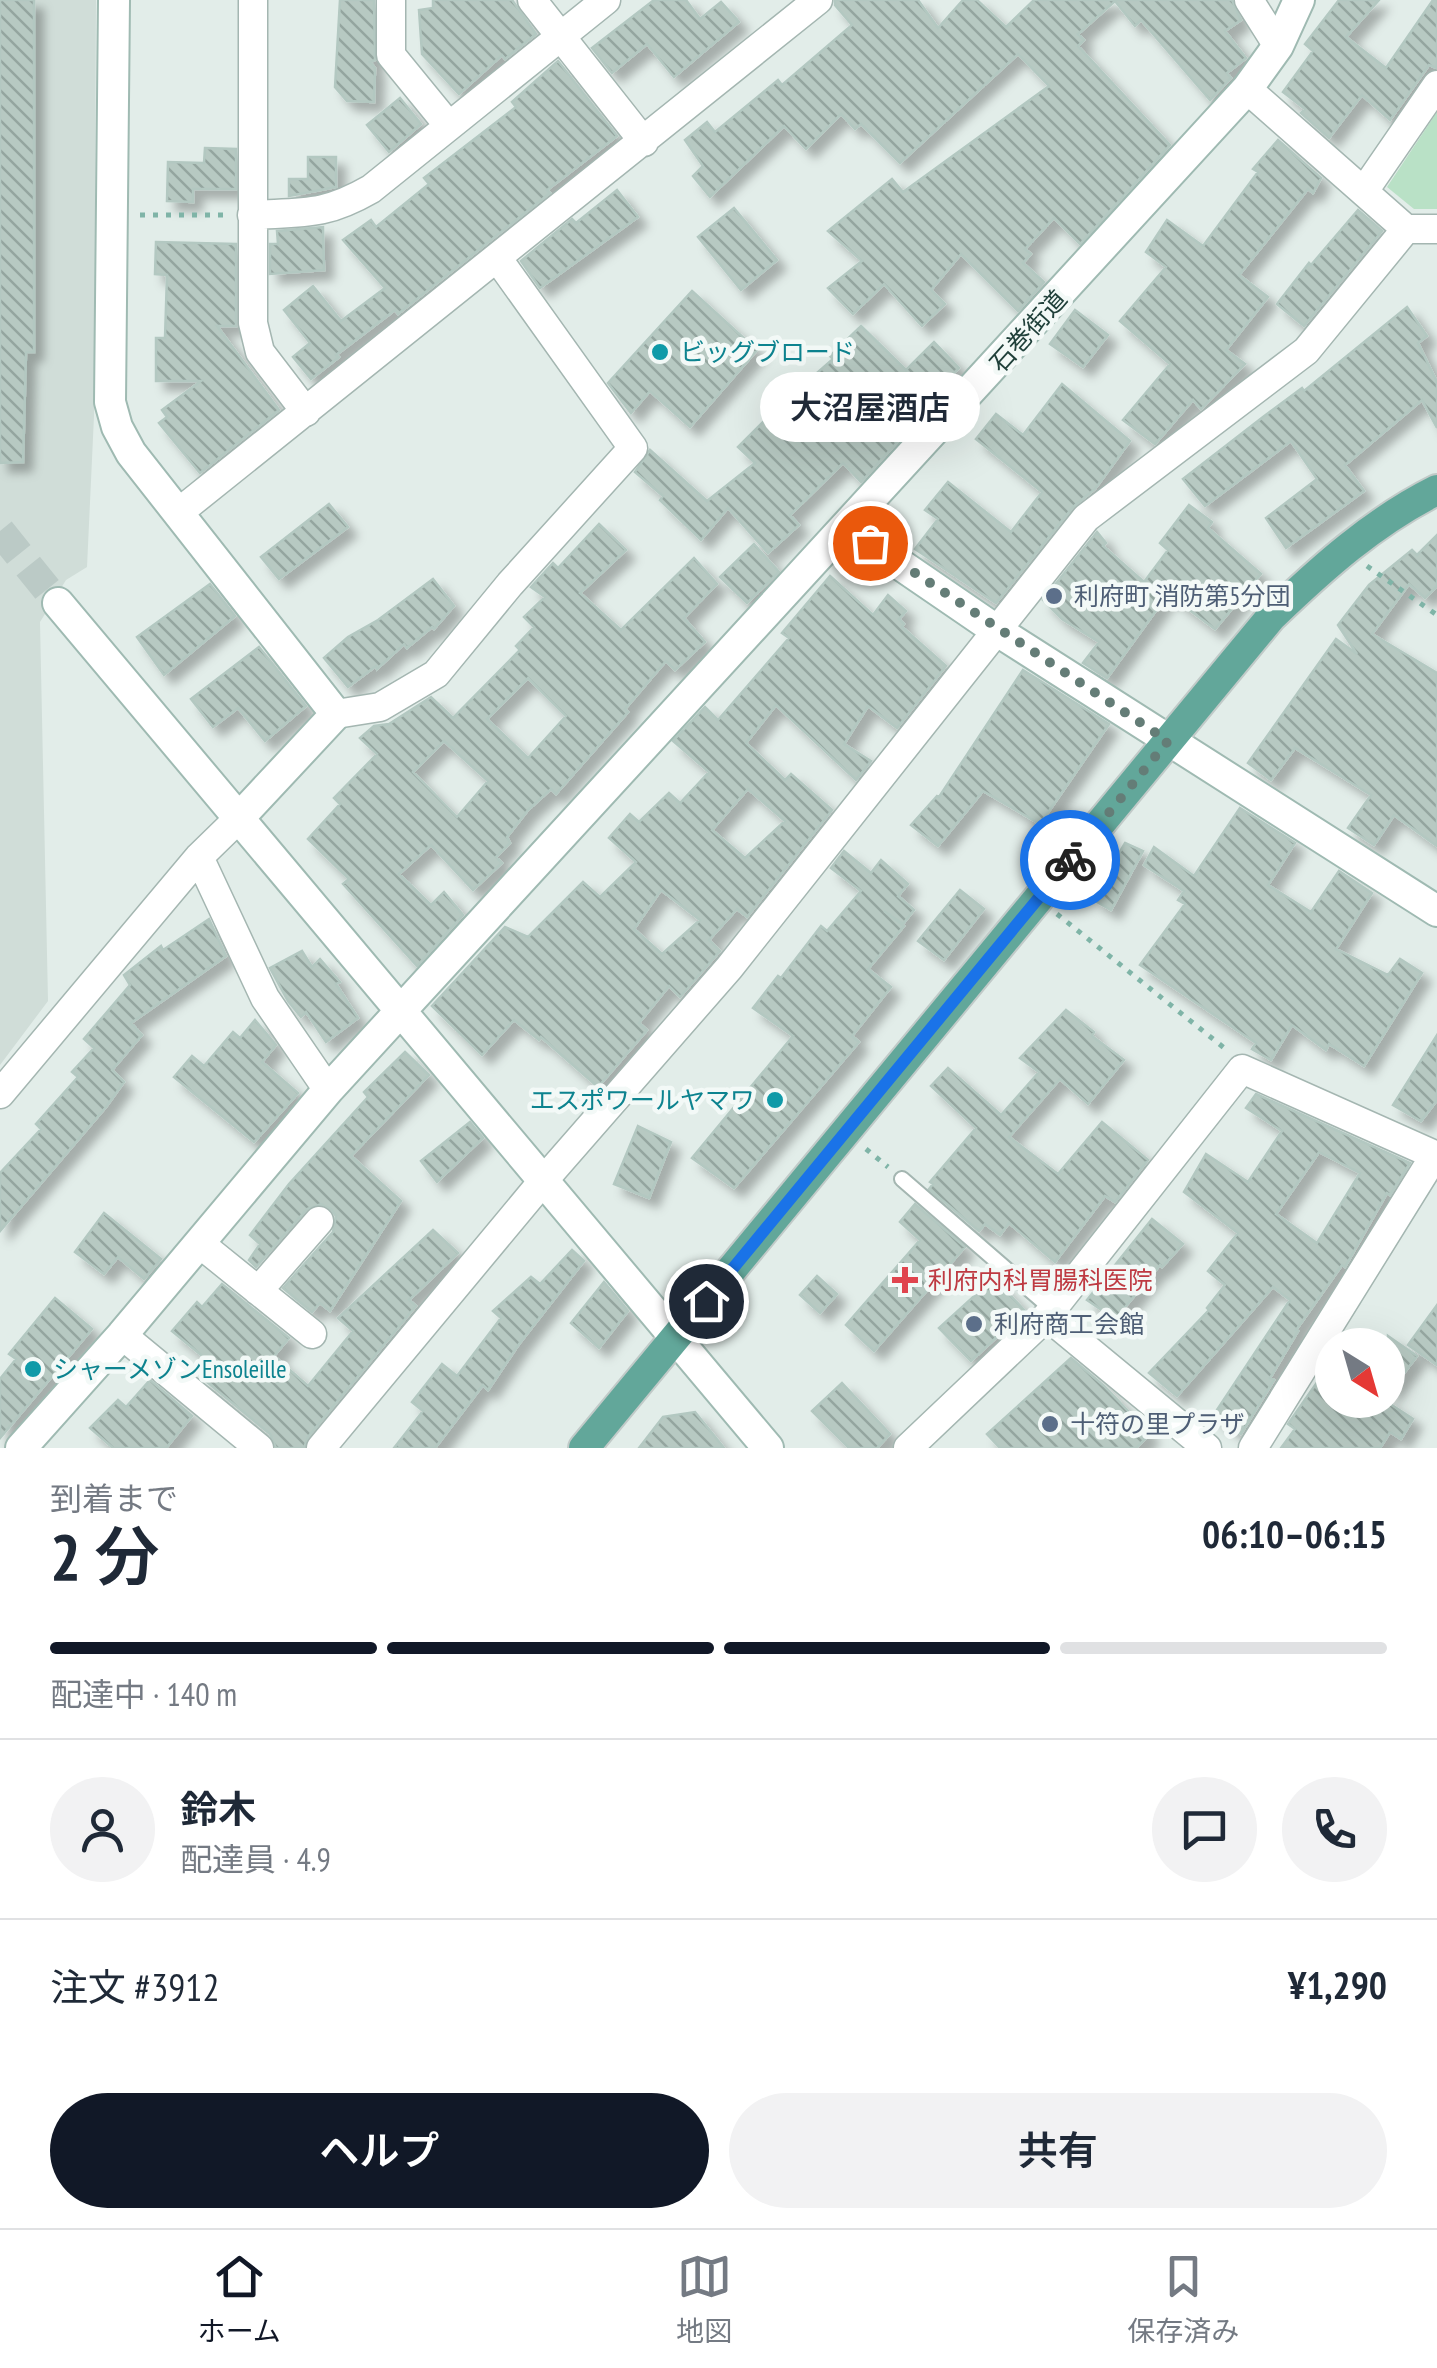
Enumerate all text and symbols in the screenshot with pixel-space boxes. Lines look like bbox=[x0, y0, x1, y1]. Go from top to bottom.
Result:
street label: 石巻街道 bbox=[983, 283, 1073, 379]
place label: ビッグブロード bbox=[680, 336, 855, 368]
marker: ビッグブロード bbox=[649, 341, 671, 363]
callout: 大沼屋酒店 bbox=[760, 373, 980, 443]
text: 大沼屋酒店 bbox=[790, 386, 950, 428]
pin bbox=[828, 501, 913, 586]
icon: bag bbox=[843, 516, 898, 571]
place label: 利府町 消防第5分団 bbox=[1074, 580, 1291, 612]
marker: 利府町 消防第5分団 bbox=[1043, 585, 1065, 607]
courier bbox=[1020, 810, 1120, 910]
icon: bike bbox=[1043, 833, 1098, 888]
place label: エスポワールヤマワ bbox=[530, 1084, 755, 1116]
marker: エスポワールヤマワ bbox=[764, 1089, 786, 1111]
pin bbox=[664, 1259, 749, 1344]
place label: 利府内科胃腸科医院 bbox=[928, 1264, 1153, 1296]
marker: 利府内科胃腸科医院 bbox=[892, 1267, 918, 1293]
icon: home bbox=[679, 1274, 734, 1329]
place label: 利府商工会館 bbox=[994, 1308, 1144, 1340]
marker: 利府商工会館 bbox=[963, 1313, 985, 1335]
north arrow bbox=[1315, 1328, 1405, 1418]
map controls bbox=[1315, 1328, 1405, 1418]
place label: シャーメゾンEnsoleille bbox=[53, 1353, 287, 1385]
marker: シャーメゾンEnsoleille bbox=[22, 1358, 44, 1380]
place label: 十符の里プラザ bbox=[1070, 1408, 1245, 1440]
marker: 十符の里プラザ bbox=[1039, 1413, 1061, 1435]
text: 到着まで bbox=[50, 1477, 178, 1519]
text: 06:10–06:15 bbox=[1202, 1509, 1387, 1558]
text: 2 分 bbox=[50, 1514, 159, 1598]
text: 配達中 · 140 m bbox=[50, 1673, 237, 1715]
button: person bbox=[50, 1777, 155, 1882]
button: chat bbox=[1152, 1777, 1257, 1882]
button: phone bbox=[1282, 1777, 1387, 1882]
text: 鈴木 bbox=[180, 1784, 256, 1833]
text: 配達員 · 4.9 bbox=[180, 1838, 331, 1880]
text: ¥1,290 bbox=[1288, 1960, 1387, 2009]
text: 注文 #3912 bbox=[50, 1962, 220, 2011]
button: ヘルプ bbox=[50, 2093, 709, 2208]
button: 共有 bbox=[729, 2093, 1387, 2208]
tab: ホーム bbox=[198, 2249, 281, 2349]
tab: 地図 bbox=[676, 2249, 732, 2349]
tab: 保存済み bbox=[1127, 2249, 1239, 2349]

